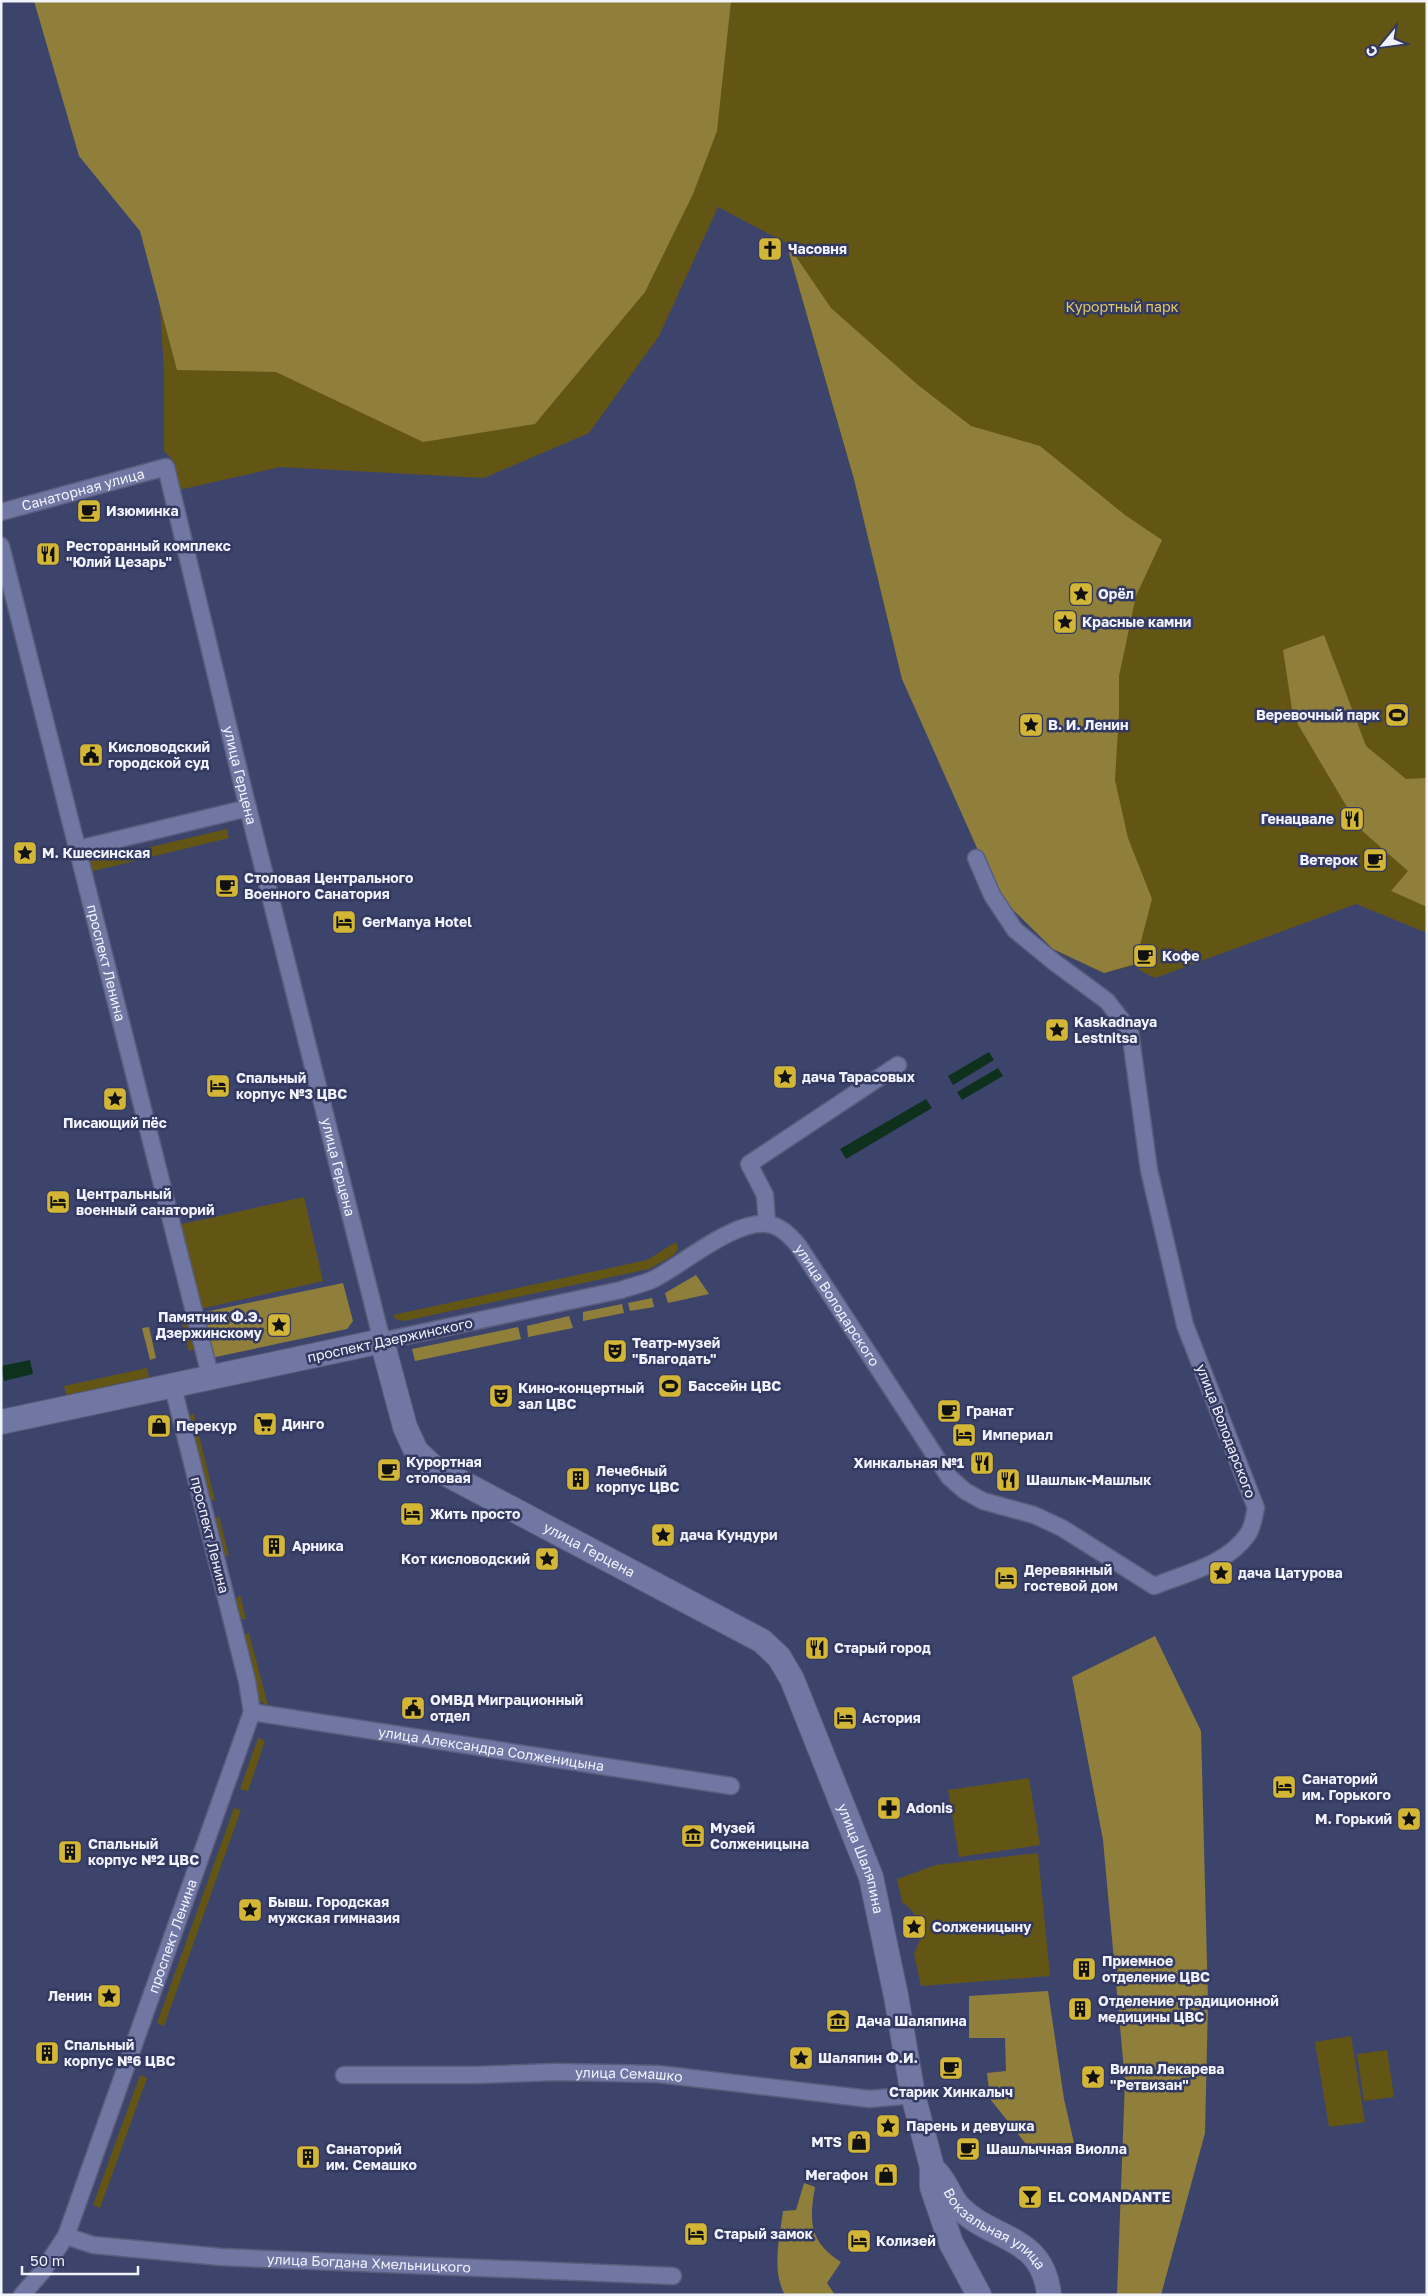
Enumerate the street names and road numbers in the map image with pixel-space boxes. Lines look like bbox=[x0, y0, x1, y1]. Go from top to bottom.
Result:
street label: Санаторная улица bbox=[20, 464, 146, 514]
street label: улица Герцена bbox=[220, 724, 261, 826]
street label: проспект Ленина bbox=[84, 903, 129, 1023]
street label: улица Герцена bbox=[318, 1116, 359, 1218]
street label: улица Володарского bbox=[792, 1241, 884, 1369]
street label: проспект Дзержинского bbox=[306, 1314, 474, 1365]
street label: улица Володарского bbox=[1193, 1361, 1260, 1500]
street label: проспект Ленина bbox=[188, 1475, 233, 1595]
street label: улица Герцена bbox=[541, 1518, 638, 1580]
street label: улица Александра Солженицына bbox=[377, 1723, 605, 1774]
street label: улица Шаляпина bbox=[835, 1801, 887, 1915]
street label: проспект Ленина bbox=[144, 1877, 200, 1995]
street label: улица Семашко bbox=[575, 2063, 684, 2085]
street label: Вокзальная улица bbox=[940, 2185, 1049, 2272]
street label: улица Богдана Хмельницкого bbox=[266, 2250, 471, 2275]

